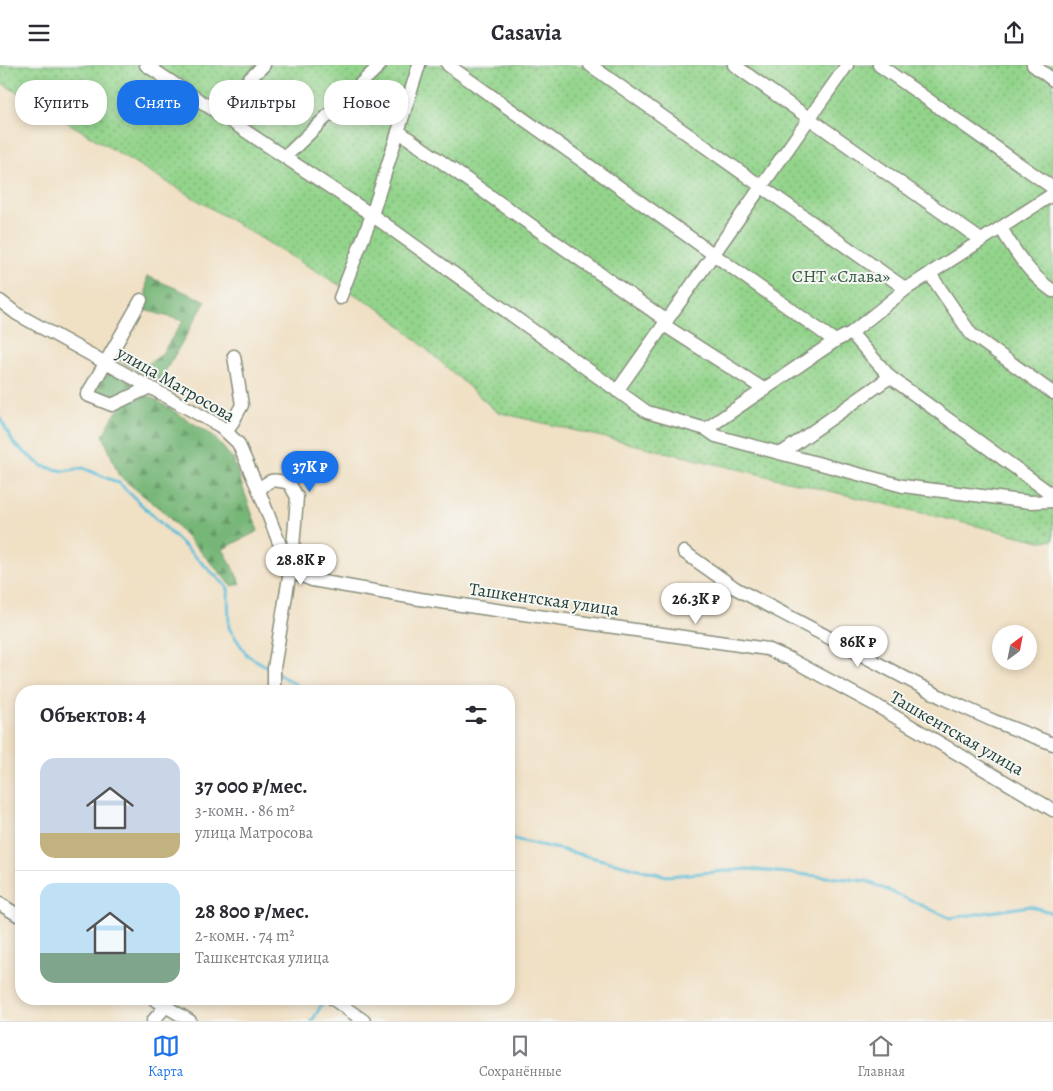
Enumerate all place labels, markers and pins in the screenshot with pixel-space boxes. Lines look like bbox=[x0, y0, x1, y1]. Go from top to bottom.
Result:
pin: 37K ₽ bbox=[275, 451, 345, 493]
pin: 28.8K ₽ bbox=[255, 543, 347, 586]
pin: 26.3K ₽ bbox=[650, 583, 742, 625]
pin: 86K ₽ bbox=[823, 625, 893, 668]

